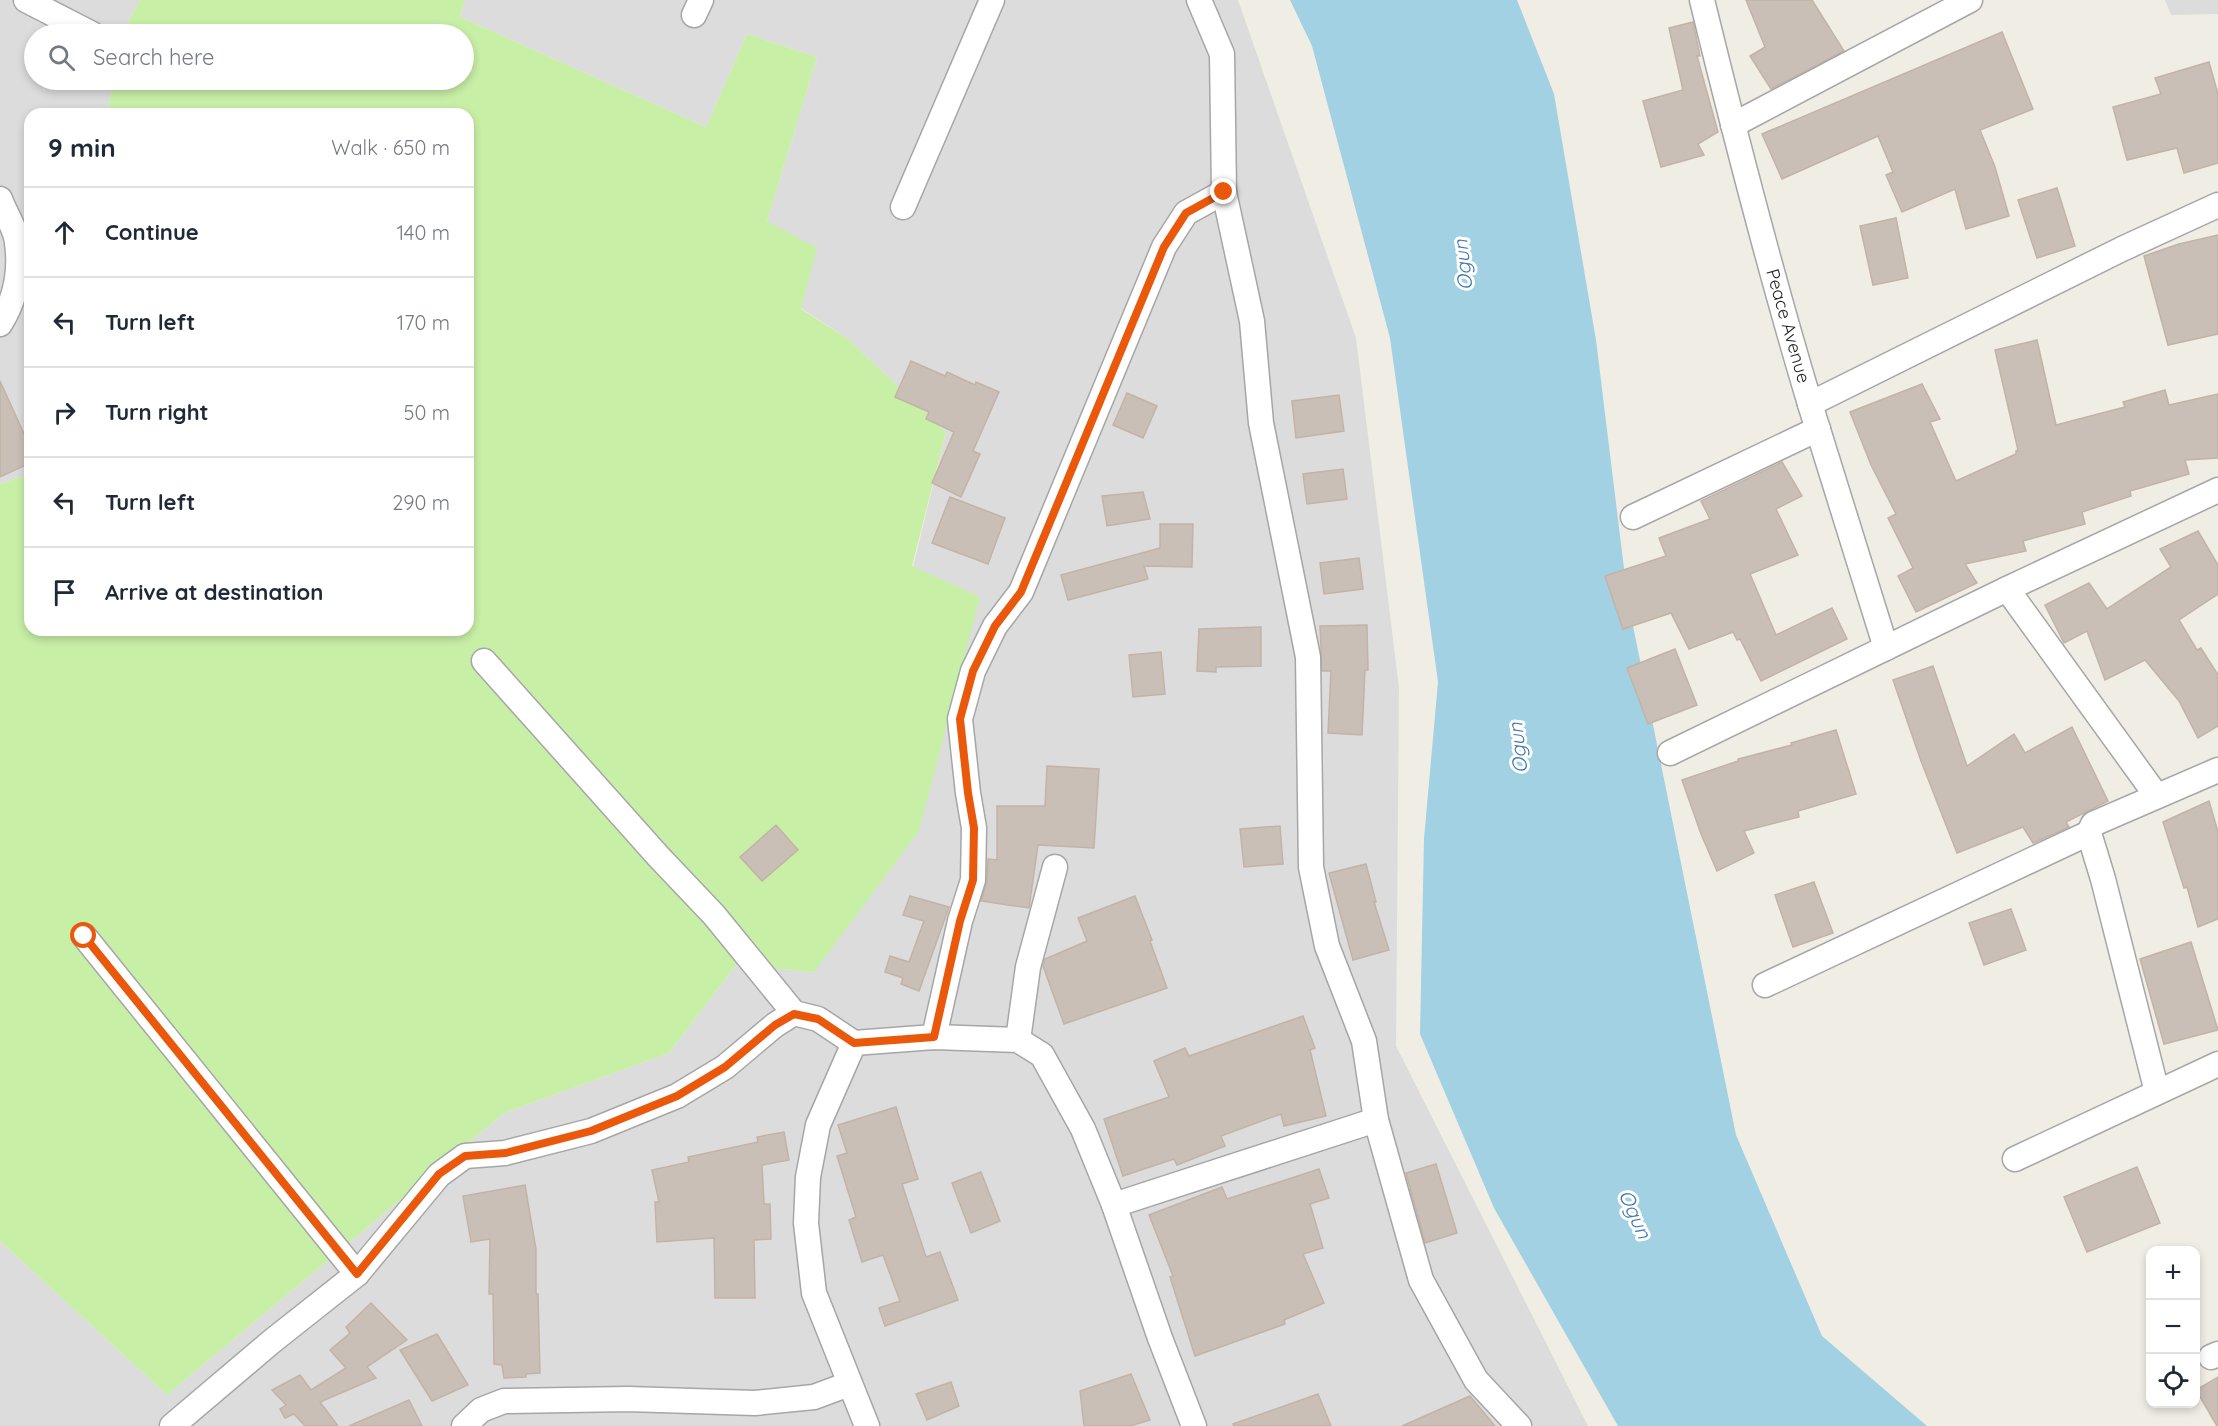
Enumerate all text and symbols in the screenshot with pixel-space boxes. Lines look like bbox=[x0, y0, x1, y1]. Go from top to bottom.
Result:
search box bbox=[24, 24, 474, 90]
icon: search bbox=[45, 41, 78, 74]
text: Search here bbox=[93, 43, 214, 71]
text: 9 min bbox=[48, 131, 116, 164]
text: Walk · 650 m bbox=[331, 135, 450, 160]
route end bbox=[1210, 178, 1236, 204]
icon: ahead bbox=[48, 216, 81, 249]
text: Continue bbox=[105, 218, 199, 246]
text: 140 m bbox=[397, 220, 450, 245]
water label: Ogun bbox=[1447, 238, 1478, 292]
street label: Peace Avenue bbox=[1761, 266, 1816, 386]
icon: left bbox=[48, 306, 81, 339]
text: Turn left bbox=[105, 308, 195, 336]
text: 170 m bbox=[397, 310, 450, 335]
icon: right bbox=[48, 396, 81, 429]
text: Turn right bbox=[105, 398, 209, 426]
text: 50 m bbox=[404, 400, 450, 425]
icon: left bbox=[48, 486, 81, 519]
text: Turn left bbox=[105, 488, 195, 516]
text: 290 m bbox=[392, 490, 450, 515]
icon: arrive bbox=[48, 576, 81, 609]
text: Arrive at destination bbox=[105, 578, 323, 606]
water label: Ogun bbox=[1502, 721, 1533, 775]
route start bbox=[70, 922, 96, 948]
water label: Ogun bbox=[1614, 1186, 1657, 1242]
map controls bbox=[2146, 1246, 2200, 1408]
button: + bbox=[2146, 1246, 2200, 1300]
button: − bbox=[2146, 1300, 2200, 1354]
button: locate bbox=[2146, 1354, 2200, 1408]

